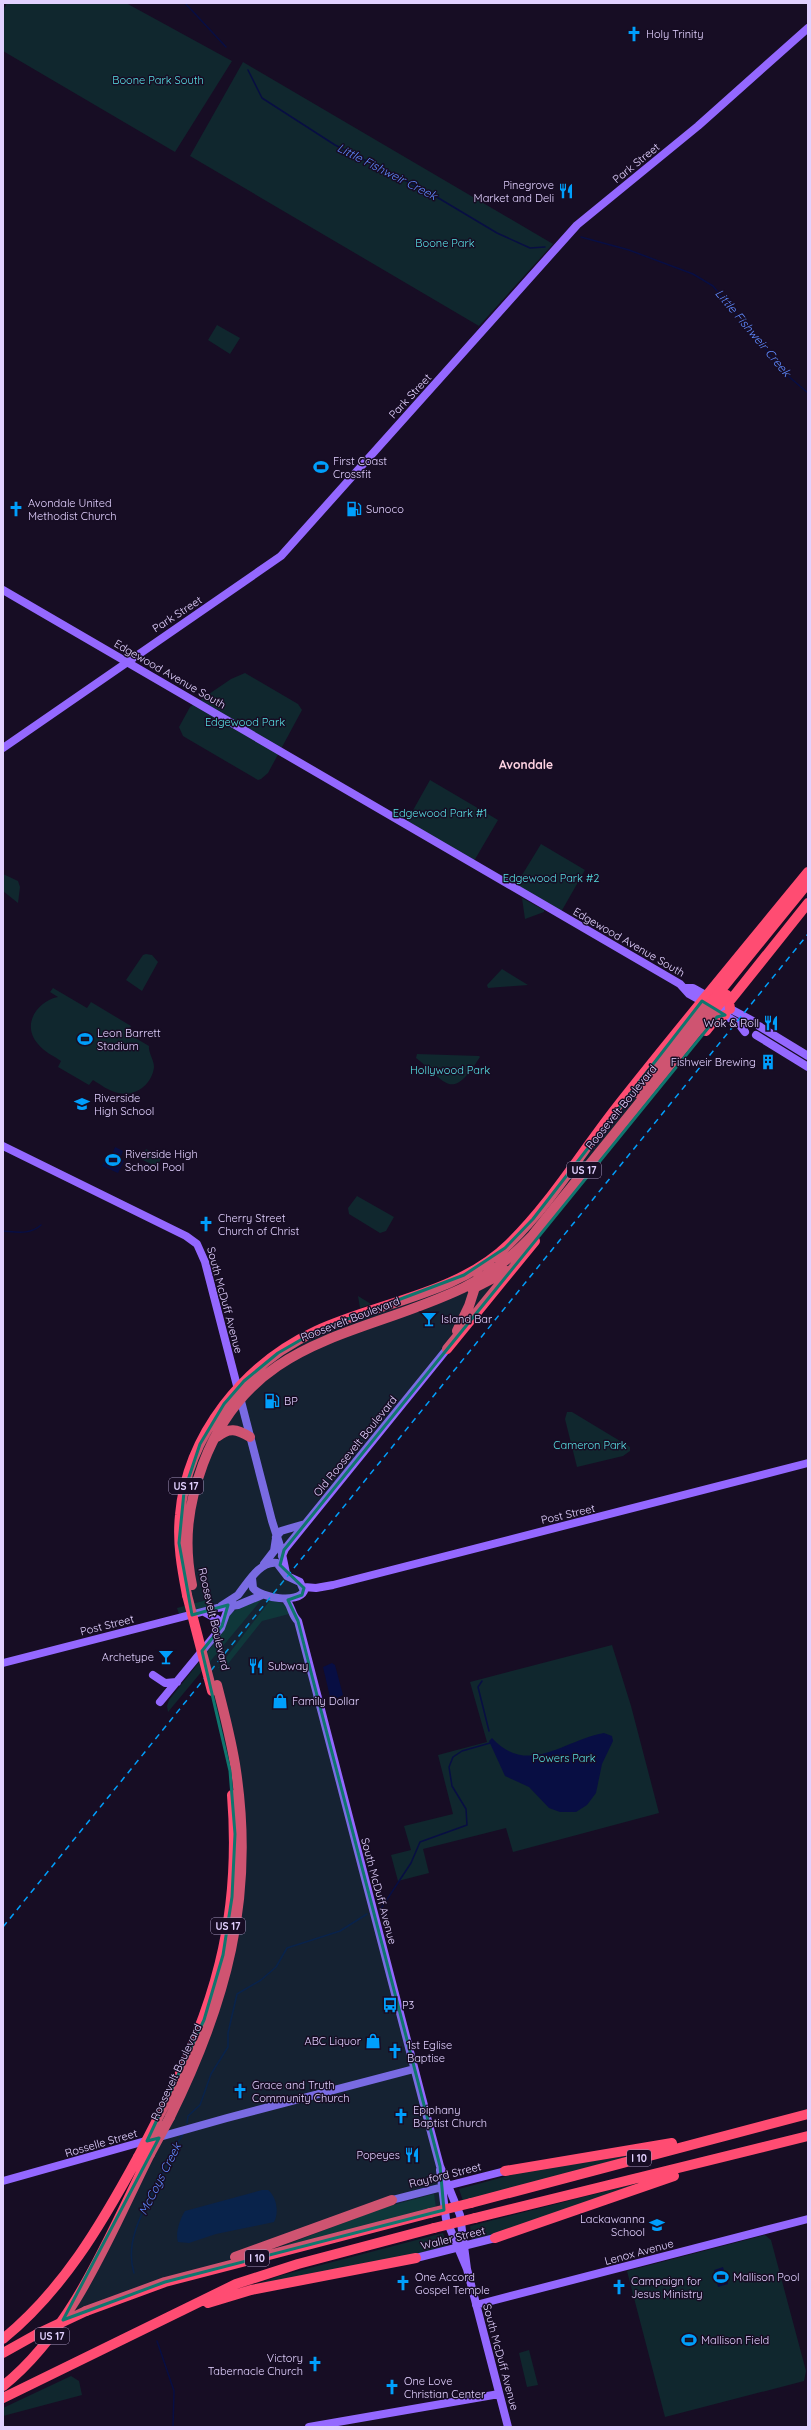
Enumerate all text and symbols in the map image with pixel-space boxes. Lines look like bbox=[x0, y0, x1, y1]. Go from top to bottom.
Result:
church icon: Holy Trinity bbox=[625, 25, 643, 43]
place label: Holy Trinity bbox=[646, 27, 703, 41]
park label: Boone Park South bbox=[112, 73, 204, 87]
water label: Little Fishweir Creek bbox=[335, 140, 441, 204]
street label: Park Street bbox=[610, 140, 663, 186]
place label: Pinegrove Market and Deli bbox=[474, 178, 554, 205]
restaurant icon: Pinegrove Market and Deli bbox=[557, 182, 575, 200]
park label: Boone Park bbox=[415, 236, 475, 250]
water label: Little Fishweir Creek bbox=[712, 286, 796, 381]
street label: Park Street bbox=[386, 370, 435, 421]
place label: First Coast Crossfit bbox=[333, 454, 387, 481]
sports icon: First Coast Crossfit bbox=[312, 458, 330, 476]
place label: Avondale United Methodist Church bbox=[28, 496, 116, 523]
church icon: Avondale United Methodist Church bbox=[7, 500, 25, 518]
fuel station icon: Sunoco bbox=[345, 500, 363, 518]
place label: Sunoco bbox=[366, 502, 404, 516]
street label: Park Street bbox=[150, 593, 205, 635]
street label: Edgewood Avenue South bbox=[112, 636, 228, 712]
park label: Edgewood Park bbox=[205, 715, 285, 729]
district label: Avondale bbox=[499, 757, 553, 772]
park label: Edgewood Park #1 bbox=[393, 806, 487, 820]
park label: Edgewood Park #2 bbox=[503, 871, 599, 885]
street label: Edgewood Avenue South bbox=[571, 904, 687, 980]
restaurant icon: Wok & Roll bbox=[762, 1014, 780, 1032]
place label: Wok & Roll bbox=[704, 1016, 759, 1030]
place label: Leon Barrett Stadium bbox=[97, 1026, 161, 1053]
sports icon: Leon Barrett Stadium bbox=[76, 1030, 94, 1048]
building icon: Fishweir Brewing bbox=[759, 1053, 777, 1071]
place label: Fishweir Brewing bbox=[671, 1055, 756, 1069]
street label: Roosevelt Boulevard bbox=[583, 1062, 659, 1152]
park label: Hollywood Park bbox=[410, 1063, 490, 1077]
place label: Riverside High School bbox=[94, 1091, 154, 1118]
school or university icon: Riverside High School bbox=[73, 1095, 91, 1113]
place label: Riverside High School Pool bbox=[125, 1147, 198, 1174]
sports icon: Riverside High School Pool bbox=[104, 1151, 122, 1169]
road number: US 17 bbox=[567, 1162, 601, 1178]
place label: Cherry Street Church of Christ bbox=[218, 1211, 299, 1238]
church icon: Cherry Street Church of Christ bbox=[197, 1215, 215, 1233]
street label: South McDuff Avenue bbox=[204, 1245, 246, 1355]
street label: Roosevelt Boulevard bbox=[299, 1294, 401, 1344]
bar icon: Island Bar bbox=[420, 1310, 438, 1328]
place label: Island Bar bbox=[441, 1312, 493, 1326]
fuel station icon: BP bbox=[263, 1392, 281, 1410]
street label: Old Roosevelt Boulevard bbox=[310, 1393, 400, 1499]
place label: BP bbox=[284, 1394, 298, 1408]
park label: Cameron Park bbox=[553, 1438, 627, 1452]
road number: US 17 bbox=[169, 1478, 203, 1494]
street label: Post Street bbox=[540, 1501, 597, 1527]
street label: Roosevelt Boulevard bbox=[195, 1566, 233, 1672]
street label: Post Street bbox=[79, 1611, 136, 1638]
bar icon: Archetype bbox=[157, 1648, 175, 1666]
place label: Archetype bbox=[102, 1650, 154, 1664]
restaurant icon: Subway bbox=[247, 1657, 265, 1675]
place label: Subway bbox=[268, 1659, 308, 1673]
shop icon: Family Dollar bbox=[271, 1692, 289, 1710]
place label: Family Dollar bbox=[292, 1694, 360, 1708]
park label: Powers Park bbox=[532, 1751, 596, 1765]
street label: South McDuff Avenue bbox=[358, 1836, 400, 1946]
road number: US 17 bbox=[211, 1918, 245, 1934]
bus stop icon: P3 bbox=[381, 1996, 399, 2014]
place label: P3 bbox=[402, 1998, 415, 2012]
street label: Roosevelt Boulevard bbox=[147, 2022, 205, 2122]
shop icon: ABC Liquor bbox=[364, 2032, 382, 2050]
place label: ABC Liquor bbox=[305, 2034, 362, 2048]
place label: 1st Eglise Baptise bbox=[407, 2038, 452, 2065]
church icon: 1st Eglise Baptise bbox=[386, 2042, 404, 2060]
place label: Grace and Truth Community Church bbox=[252, 2078, 349, 2105]
church icon: Grace and Truth Community Church bbox=[231, 2082, 249, 2100]
place label: Epiphany Baptist Church bbox=[413, 2103, 487, 2130]
church icon: Epiphany Baptist Church bbox=[392, 2107, 410, 2125]
street label: Rosselle Street bbox=[63, 2126, 139, 2160]
water label: McCoys Creek bbox=[135, 2139, 185, 2217]
restaurant icon: Popeyes bbox=[403, 2146, 421, 2164]
place label: Popeyes bbox=[357, 2148, 400, 2162]
road number: I 10 bbox=[627, 2150, 651, 2166]
street label: Rayford Street bbox=[407, 2159, 483, 2191]
place label: Lackawanna School bbox=[580, 2212, 645, 2239]
school or university icon: Lackawanna School bbox=[648, 2216, 666, 2234]
street label: Waller Street bbox=[419, 2223, 487, 2253]
street label: Lenox Avenue bbox=[603, 2236, 675, 2268]
road number: I 10 bbox=[245, 2250, 269, 2266]
sports icon: Mallison Pool bbox=[712, 2268, 730, 2286]
place label: One Accord Gospel Temple bbox=[415, 2270, 490, 2297]
place label: Mallison Pool bbox=[733, 2270, 800, 2284]
church icon: One Accord Gospel Temple bbox=[394, 2274, 412, 2292]
place label: Campaign for Jesus Ministry bbox=[631, 2274, 703, 2301]
church icon: Campaign for Jesus Ministry bbox=[610, 2278, 628, 2296]
street label: South McDuff Avenue bbox=[480, 2302, 522, 2412]
road number: US 17 bbox=[35, 2328, 69, 2344]
sports icon: Mallison Field bbox=[680, 2331, 698, 2349]
place label: Mallison Field bbox=[701, 2333, 769, 2347]
place label: Victory Tabernacle Church bbox=[208, 2351, 303, 2378]
church icon: Victory Tabernacle Church bbox=[306, 2355, 324, 2373]
place label: One Love Christian Center bbox=[404, 2374, 486, 2401]
church icon: One Love Christian Center bbox=[383, 2378, 401, 2396]

